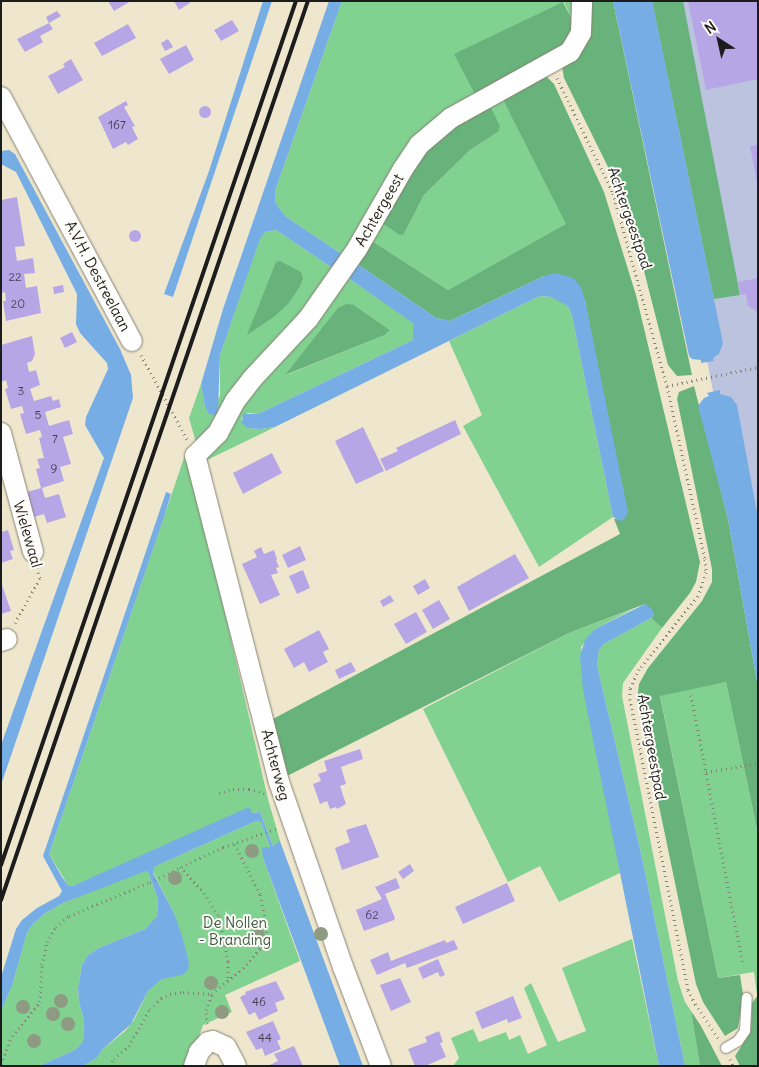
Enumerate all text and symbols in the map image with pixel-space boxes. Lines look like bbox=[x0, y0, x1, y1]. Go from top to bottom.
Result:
north arrow bbox=[694, 15, 744, 65]
text: N bbox=[701, 18, 720, 38]
house number: 167 bbox=[108, 118, 126, 132]
street label: Achtergeestpad bbox=[604, 164, 656, 272]
street label: Achtergeest bbox=[351, 170, 407, 250]
street label: A.V.H. Destreelaan bbox=[61, 218, 135, 334]
house number: 22 bbox=[8, 270, 22, 284]
house number: 20 bbox=[11, 297, 25, 311]
house number: 3 bbox=[18, 384, 24, 398]
house number: 5 bbox=[35, 408, 41, 422]
house number: 7 bbox=[52, 432, 58, 446]
house number: 9 bbox=[51, 462, 57, 476]
street label: Wielewaal bbox=[10, 498, 46, 570]
street label: Achtergeestpad bbox=[634, 693, 670, 801]
street label: Achterweg bbox=[258, 727, 294, 803]
house number: 62 bbox=[365, 908, 379, 922]
park label: De Nollen - Branding bbox=[199, 913, 271, 948]
house number: 46 bbox=[252, 995, 266, 1009]
house number: 44 bbox=[258, 1031, 272, 1045]

